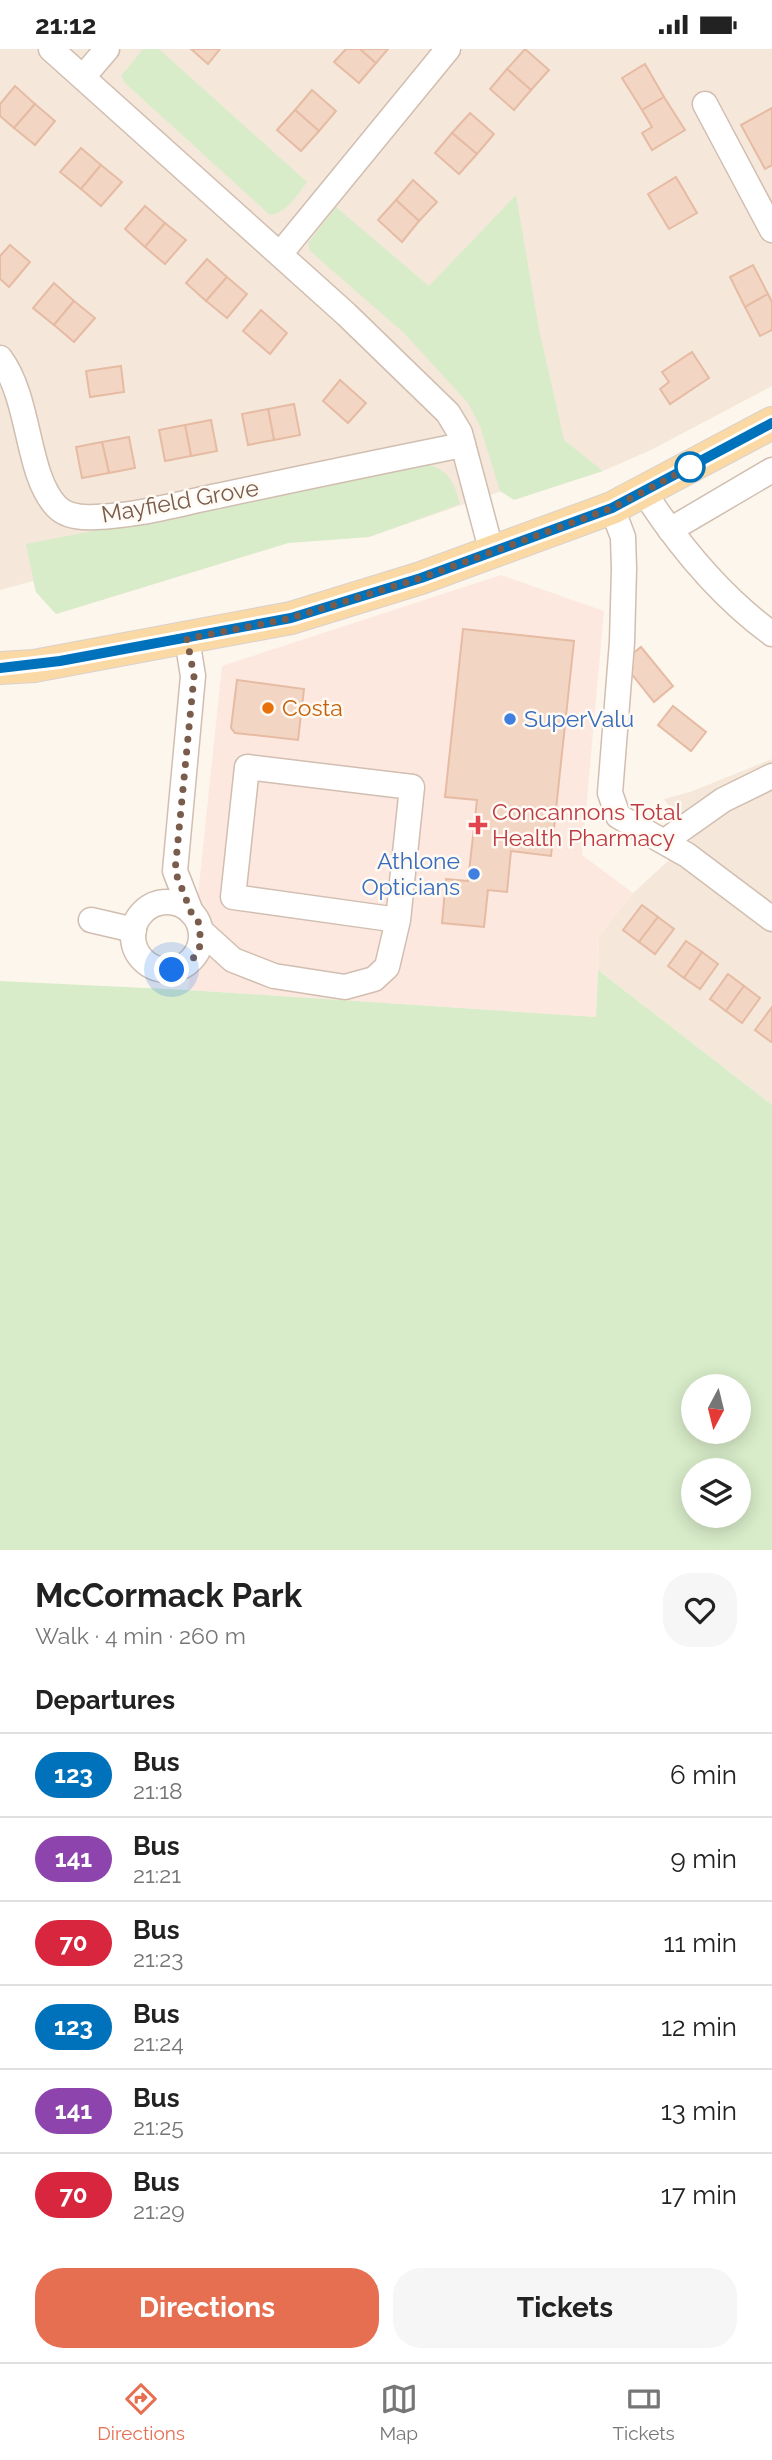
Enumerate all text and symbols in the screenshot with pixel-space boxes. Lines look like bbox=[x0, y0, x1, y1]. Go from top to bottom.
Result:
text: 21:12 bbox=[35, 10, 96, 40]
unlabelled marker bbox=[675, 452, 705, 482]
street label: Mayfield Grove bbox=[99, 473, 261, 528]
place label: Costa bbox=[282, 694, 343, 721]
marker: Costa bbox=[260, 700, 276, 716]
place label: SuperValu bbox=[524, 705, 634, 732]
marker: SuperValu bbox=[502, 711, 518, 727]
place label: Concannons Total Health Pharmacy bbox=[492, 798, 682, 851]
marker: Concannons Total Health Pharmacy bbox=[470, 817, 486, 833]
place label: Athlone Opticians bbox=[361, 847, 460, 900]
marker: Athlone Opticians bbox=[466, 866, 482, 882]
your location bbox=[154, 952, 189, 987]
north arrow bbox=[681, 1374, 751, 1444]
map controls bbox=[681, 1374, 751, 1528]
button: layers bbox=[681, 1458, 751, 1528]
button: heart bbox=[663, 1573, 737, 1647]
text: McCormack Park bbox=[35, 1576, 302, 1615]
text: Walk · 4 min · 260 m bbox=[35, 1622, 246, 1649]
text: Departures bbox=[35, 1685, 175, 1715]
text: Bus bbox=[133, 1747, 180, 1777]
text: 123 bbox=[54, 1760, 93, 1789]
text: 6 min bbox=[670, 1760, 737, 1790]
text: 21:18 bbox=[133, 1777, 183, 1804]
text: Bus bbox=[133, 1831, 180, 1861]
text: 141 bbox=[55, 1844, 92, 1873]
text: 9 min bbox=[670, 1844, 737, 1874]
text: 21:21 bbox=[133, 1861, 181, 1888]
text: Bus bbox=[133, 1915, 180, 1945]
text: 70 bbox=[59, 1928, 88, 1957]
text: 11 min bbox=[663, 1928, 737, 1958]
text: 21:23 bbox=[133, 1945, 183, 1972]
text: Bus bbox=[133, 1999, 180, 2029]
text: 123 bbox=[54, 2012, 93, 2041]
text: 12 min bbox=[661, 2012, 737, 2042]
text: 21:24 bbox=[133, 2029, 184, 2056]
text: Bus bbox=[133, 2083, 180, 2113]
text: 141 bbox=[55, 2096, 92, 2125]
text: 13 min bbox=[661, 2096, 737, 2126]
text: 21:25 bbox=[133, 2113, 184, 2140]
text: Bus bbox=[133, 2167, 180, 2197]
text: 70 bbox=[59, 2180, 88, 2209]
text: 17 min bbox=[661, 2180, 737, 2210]
text: 21:29 bbox=[133, 2197, 185, 2224]
button: Directions bbox=[35, 2268, 379, 2348]
button: Tickets bbox=[393, 2268, 737, 2348]
tab: Directions bbox=[97, 2380, 185, 2444]
tab: Map bbox=[379, 2380, 418, 2444]
tab: Tickets bbox=[612, 2380, 675, 2444]

